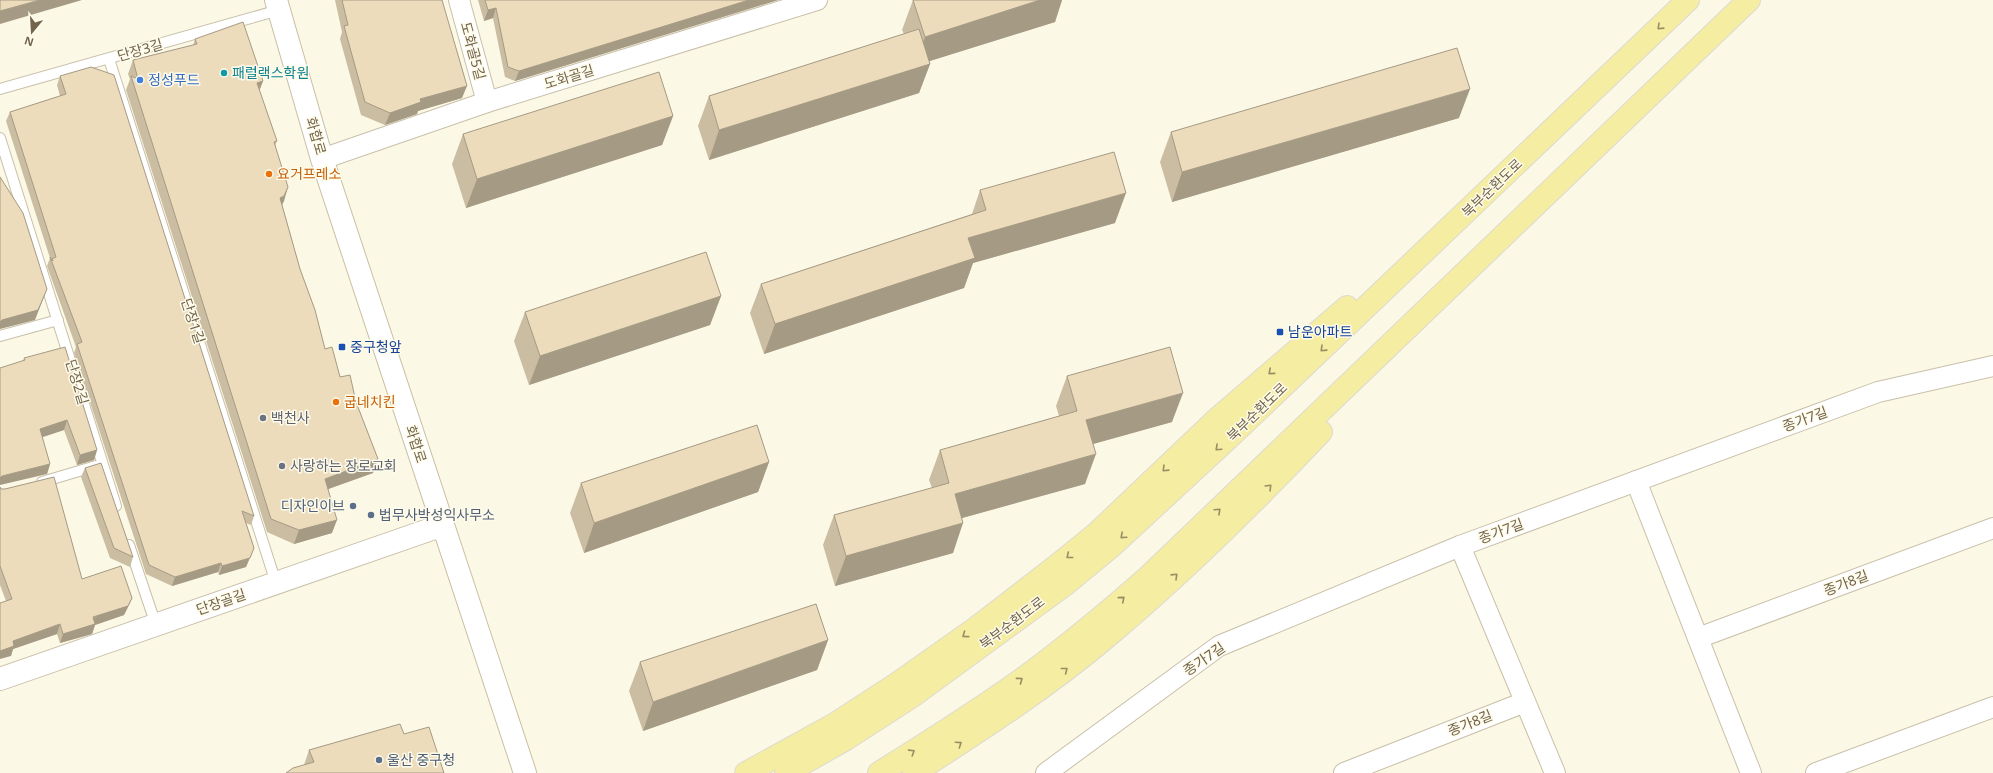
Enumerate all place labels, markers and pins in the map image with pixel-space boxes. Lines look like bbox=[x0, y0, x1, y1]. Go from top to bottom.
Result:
place label: 패럴랙스학원 bbox=[232, 63, 309, 82]
marker: 패럴랙스학원 bbox=[219, 68, 229, 78]
place label: 정성푸드 bbox=[148, 70, 200, 89]
marker: 정성푸드 bbox=[135, 75, 145, 85]
place label: 요거프레소 bbox=[277, 164, 342, 183]
marker: 요거프레소 bbox=[264, 169, 274, 179]
place label: 남운아파트 bbox=[1288, 322, 1353, 341]
marker: 남운아파트 bbox=[1275, 327, 1285, 337]
place label: 중구청앞 bbox=[350, 337, 402, 356]
marker: 중구청앞 bbox=[337, 342, 347, 352]
place label: 굽네치킨 bbox=[344, 392, 396, 411]
marker: 굽네치킨 bbox=[331, 397, 341, 407]
place label: 백천사 bbox=[271, 408, 310, 427]
marker: 백천사 bbox=[258, 413, 268, 423]
place label: 사랑하는 장로교회 bbox=[290, 456, 397, 475]
marker: 사랑하는 장로교회 bbox=[277, 461, 287, 471]
place label: 디자인이브 bbox=[281, 496, 345, 515]
marker: 디자인이브 bbox=[348, 501, 358, 511]
place label: 법무사박성익사무소 bbox=[379, 505, 495, 524]
marker: 법무사박성익사무소 bbox=[366, 510, 376, 520]
place label: 울산 중구청 bbox=[387, 750, 455, 769]
marker: 울산 중구청 bbox=[374, 755, 384, 765]

